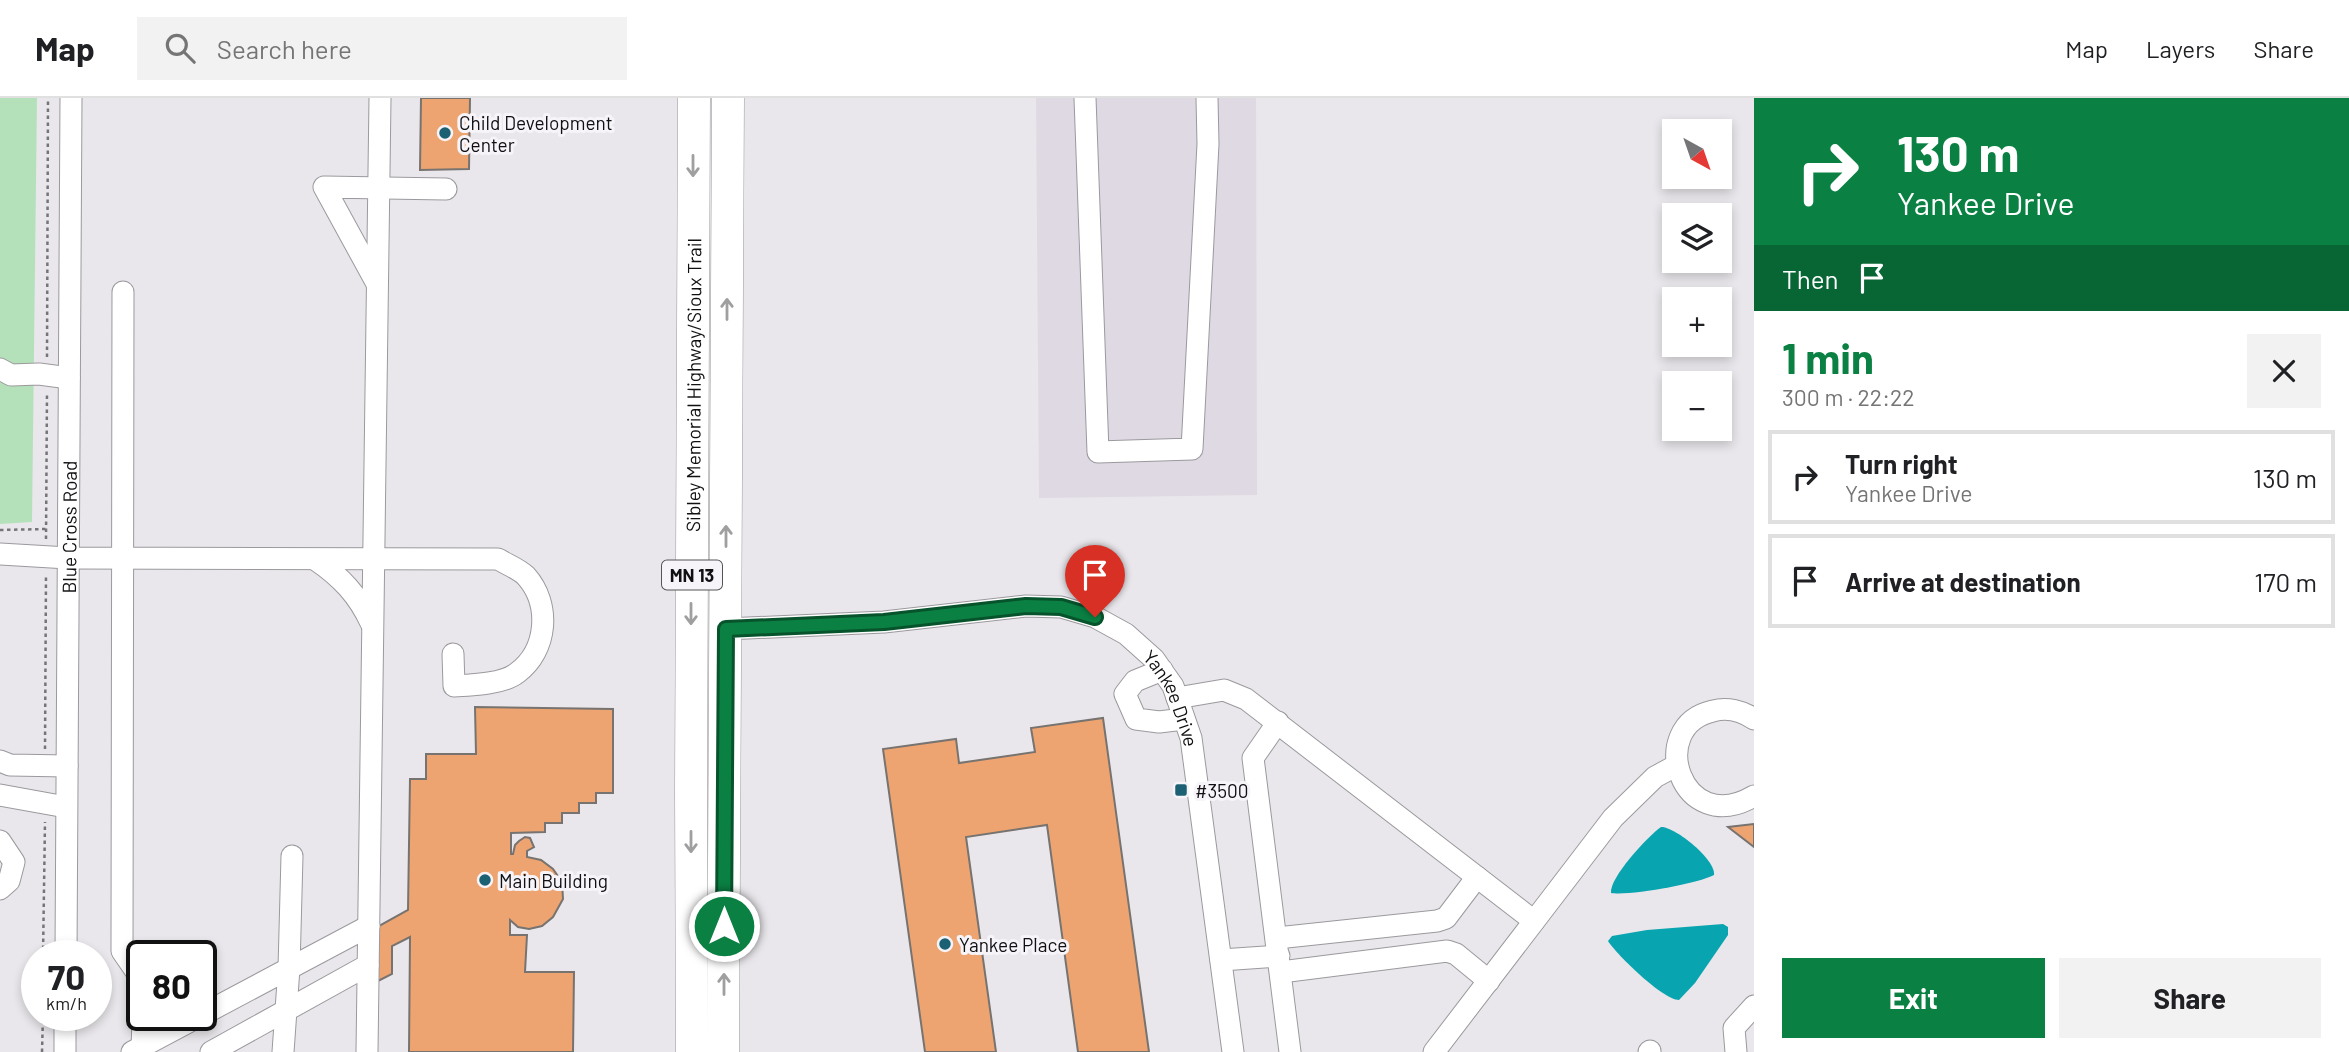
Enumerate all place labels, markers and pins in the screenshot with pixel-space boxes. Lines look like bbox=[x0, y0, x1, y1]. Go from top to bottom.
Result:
place label: Child Development Center bbox=[459, 111, 613, 156]
marker: Child Development Center bbox=[437, 125, 453, 141]
pin bbox=[1065, 545, 1125, 617]
place label: #3500 bbox=[1195, 779, 1249, 802]
marker: #3500 bbox=[1173, 782, 1189, 798]
place label: Main Building bbox=[499, 869, 608, 892]
marker: Main Building bbox=[477, 872, 493, 888]
place label: Yankee Place bbox=[959, 933, 1067, 956]
marker: Yankee Place bbox=[937, 936, 953, 952]

